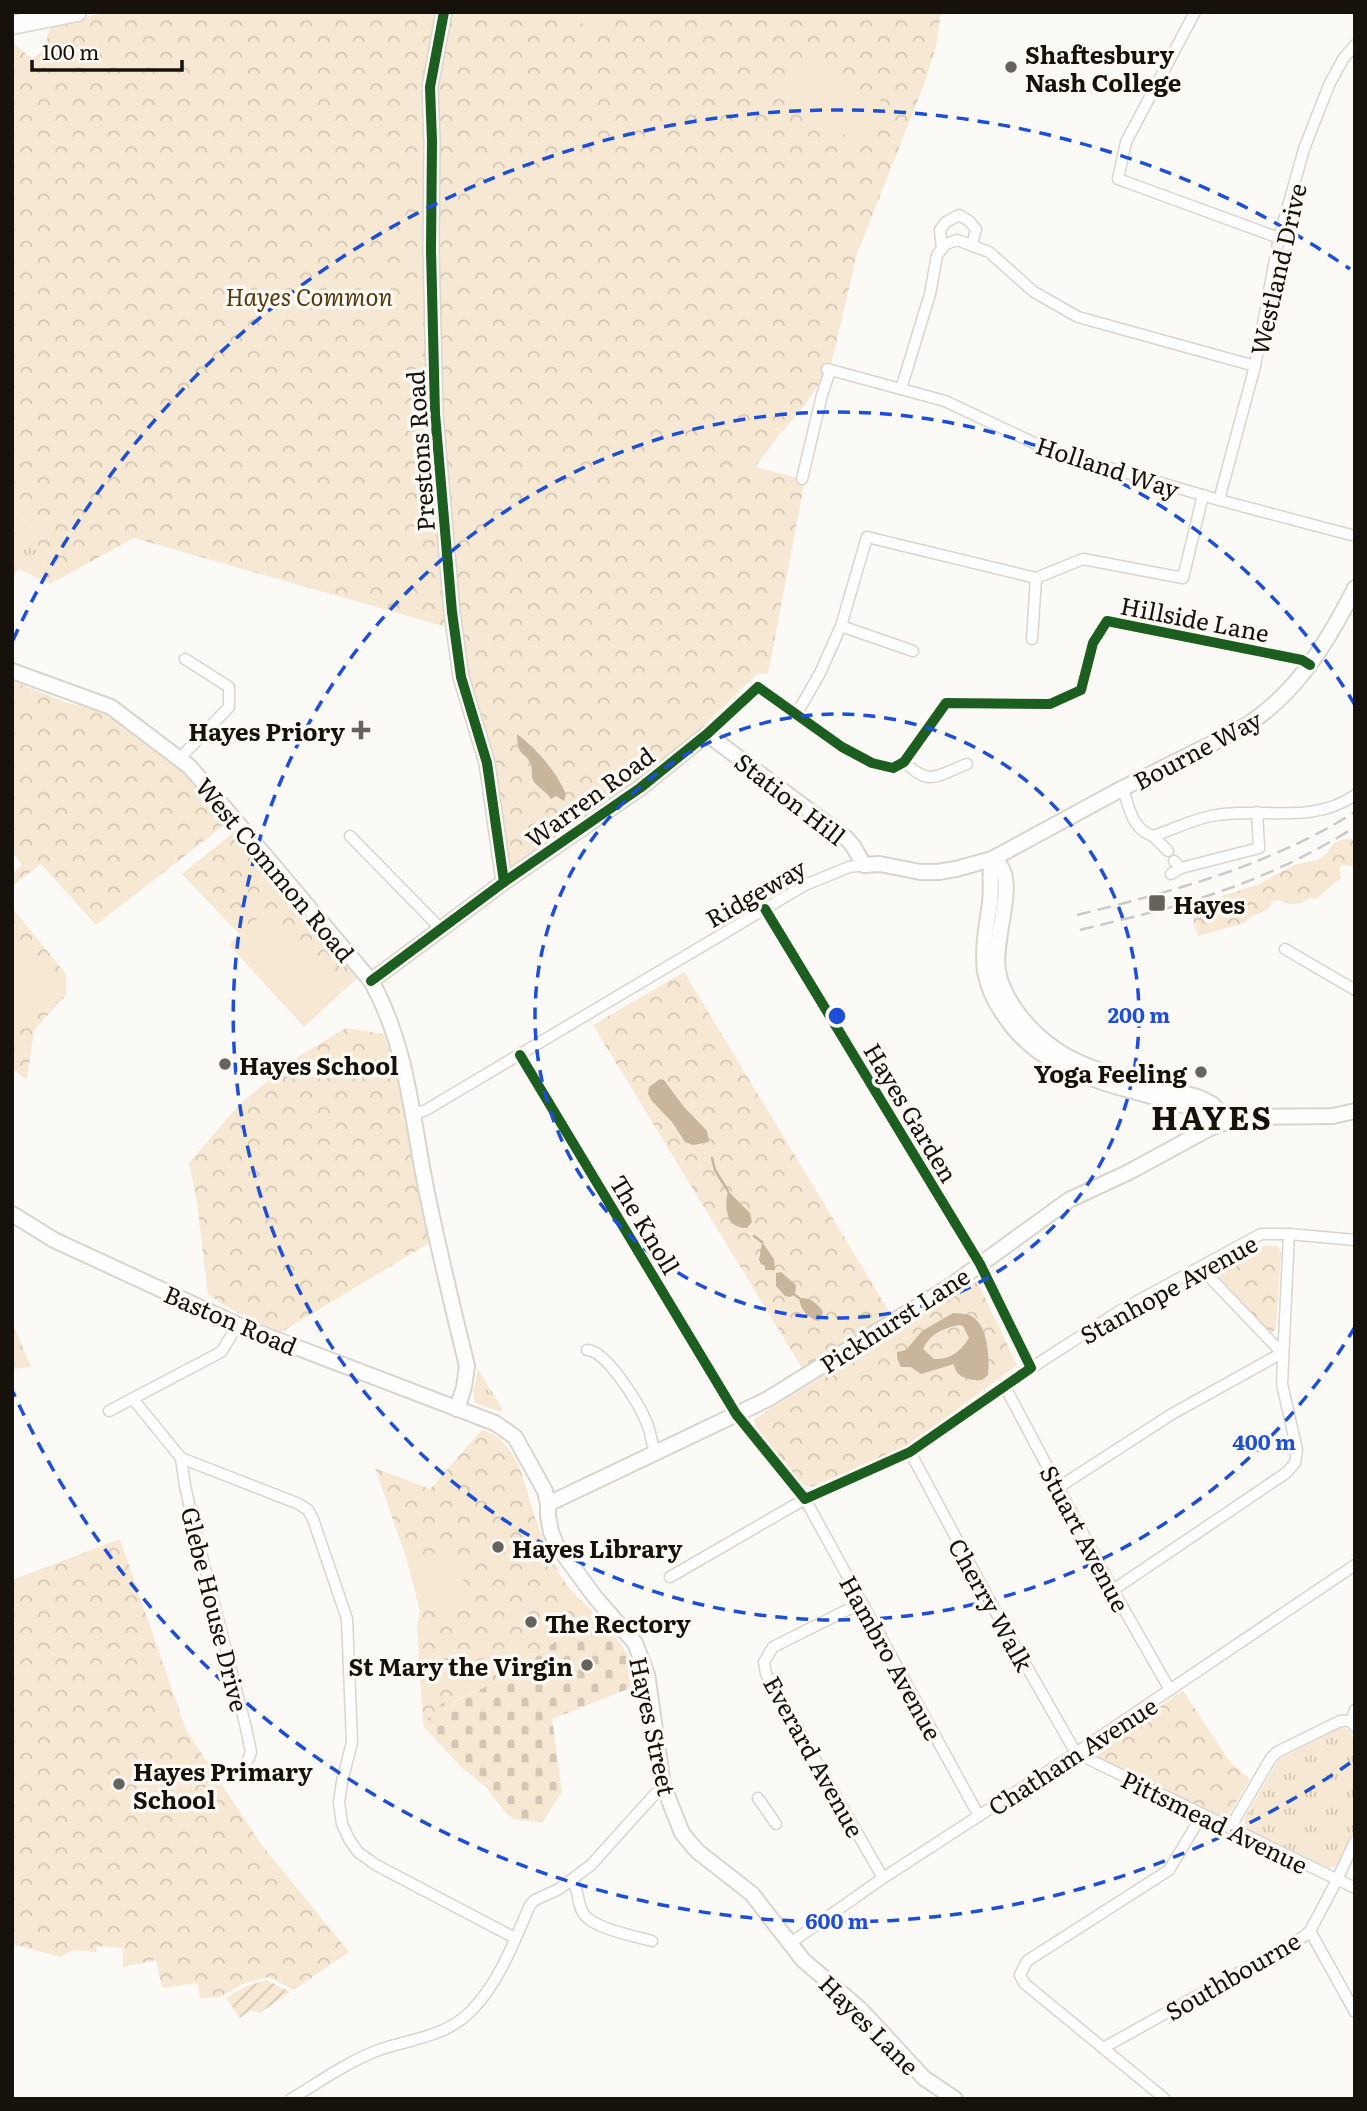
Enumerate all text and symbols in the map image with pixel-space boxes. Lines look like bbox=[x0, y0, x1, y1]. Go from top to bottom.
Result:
scale bar bbox=[32, 28, 182, 72]
text: 100 m bbox=[42, 35, 99, 66]
place label: Shaftesbury Nash College bbox=[1025, 36, 1181, 99]
marker: Shaftesbury Nash College bbox=[1003, 59, 1019, 75]
street label: Westland Drive bbox=[1240, 180, 1314, 358]
park label: Hayes Common bbox=[225, 278, 393, 313]
street label: Prestons Road bbox=[396, 369, 442, 533]
street label: Holland Way bbox=[1032, 426, 1184, 506]
street label: Hillside Lane bbox=[1118, 586, 1272, 650]
street label: Bourne Way bbox=[1127, 700, 1267, 797]
place label: Hayes Priory bbox=[188, 713, 345, 748]
marker: Hayes Priory bbox=[351, 720, 371, 740]
street label: Warren Road bbox=[517, 737, 661, 855]
street label: Station Hill bbox=[728, 744, 854, 852]
street label: West Common Road bbox=[188, 769, 364, 969]
street label: Ridgeway bbox=[698, 849, 812, 935]
place label: Hayes bbox=[1173, 886, 1245, 921]
marker: Hayes bbox=[1147, 893, 1167, 913]
text: 200 m bbox=[1108, 998, 1170, 1029]
centre of rings bbox=[825, 1004, 849, 1028]
street label: Hayes Garden bbox=[857, 1036, 968, 1188]
place label: Hayes School bbox=[239, 1047, 399, 1082]
place label: Yoga Feeling bbox=[1034, 1055, 1187, 1090]
marker: Hayes School bbox=[217, 1056, 233, 1072]
marker: Yoga Feeling bbox=[1193, 1064, 1209, 1080]
district label: HAYES bbox=[1151, 1092, 1273, 1140]
street label: The Knoll bbox=[603, 1168, 689, 1280]
street label: Stanhope Avenue bbox=[1073, 1225, 1263, 1351]
street label: Pickhurst Lane bbox=[812, 1257, 976, 1381]
street label: Baston Road bbox=[159, 1275, 303, 1363]
text: 400 m bbox=[1232, 1425, 1296, 1456]
street label: Stuart Avenue bbox=[1033, 1458, 1139, 1618]
street label: Glebe House Drive bbox=[174, 1503, 258, 1715]
place label: Hayes Library bbox=[512, 1530, 683, 1565]
street label: Cherry Walk bbox=[941, 1531, 1043, 1677]
marker: Hayes Library bbox=[490, 1539, 506, 1555]
street label: Hambro Avenue bbox=[832, 1568, 952, 1746]
place label: The Rectory bbox=[545, 1605, 691, 1640]
marker: The Rectory bbox=[523, 1614, 539, 1630]
place label: St Mary the Virgin bbox=[348, 1648, 573, 1683]
street label: Hayes Street bbox=[622, 1653, 686, 1799]
marker: St Mary the Virgin bbox=[579, 1657, 595, 1673]
street label: Everard Avenue bbox=[756, 1669, 874, 1843]
street label: Chatham Avenue bbox=[981, 1687, 1163, 1823]
place label: Hayes Primary School bbox=[133, 1753, 313, 1816]
street label: Pittsmead Avenue bbox=[1116, 1761, 1314, 1881]
marker: Hayes Primary School bbox=[111, 1776, 127, 1792]
text: 600 m bbox=[805, 1904, 869, 1935]
street label: Southbourne bbox=[1158, 1922, 1306, 2028]
street label: Hayes Lane bbox=[812, 1966, 928, 2082]

